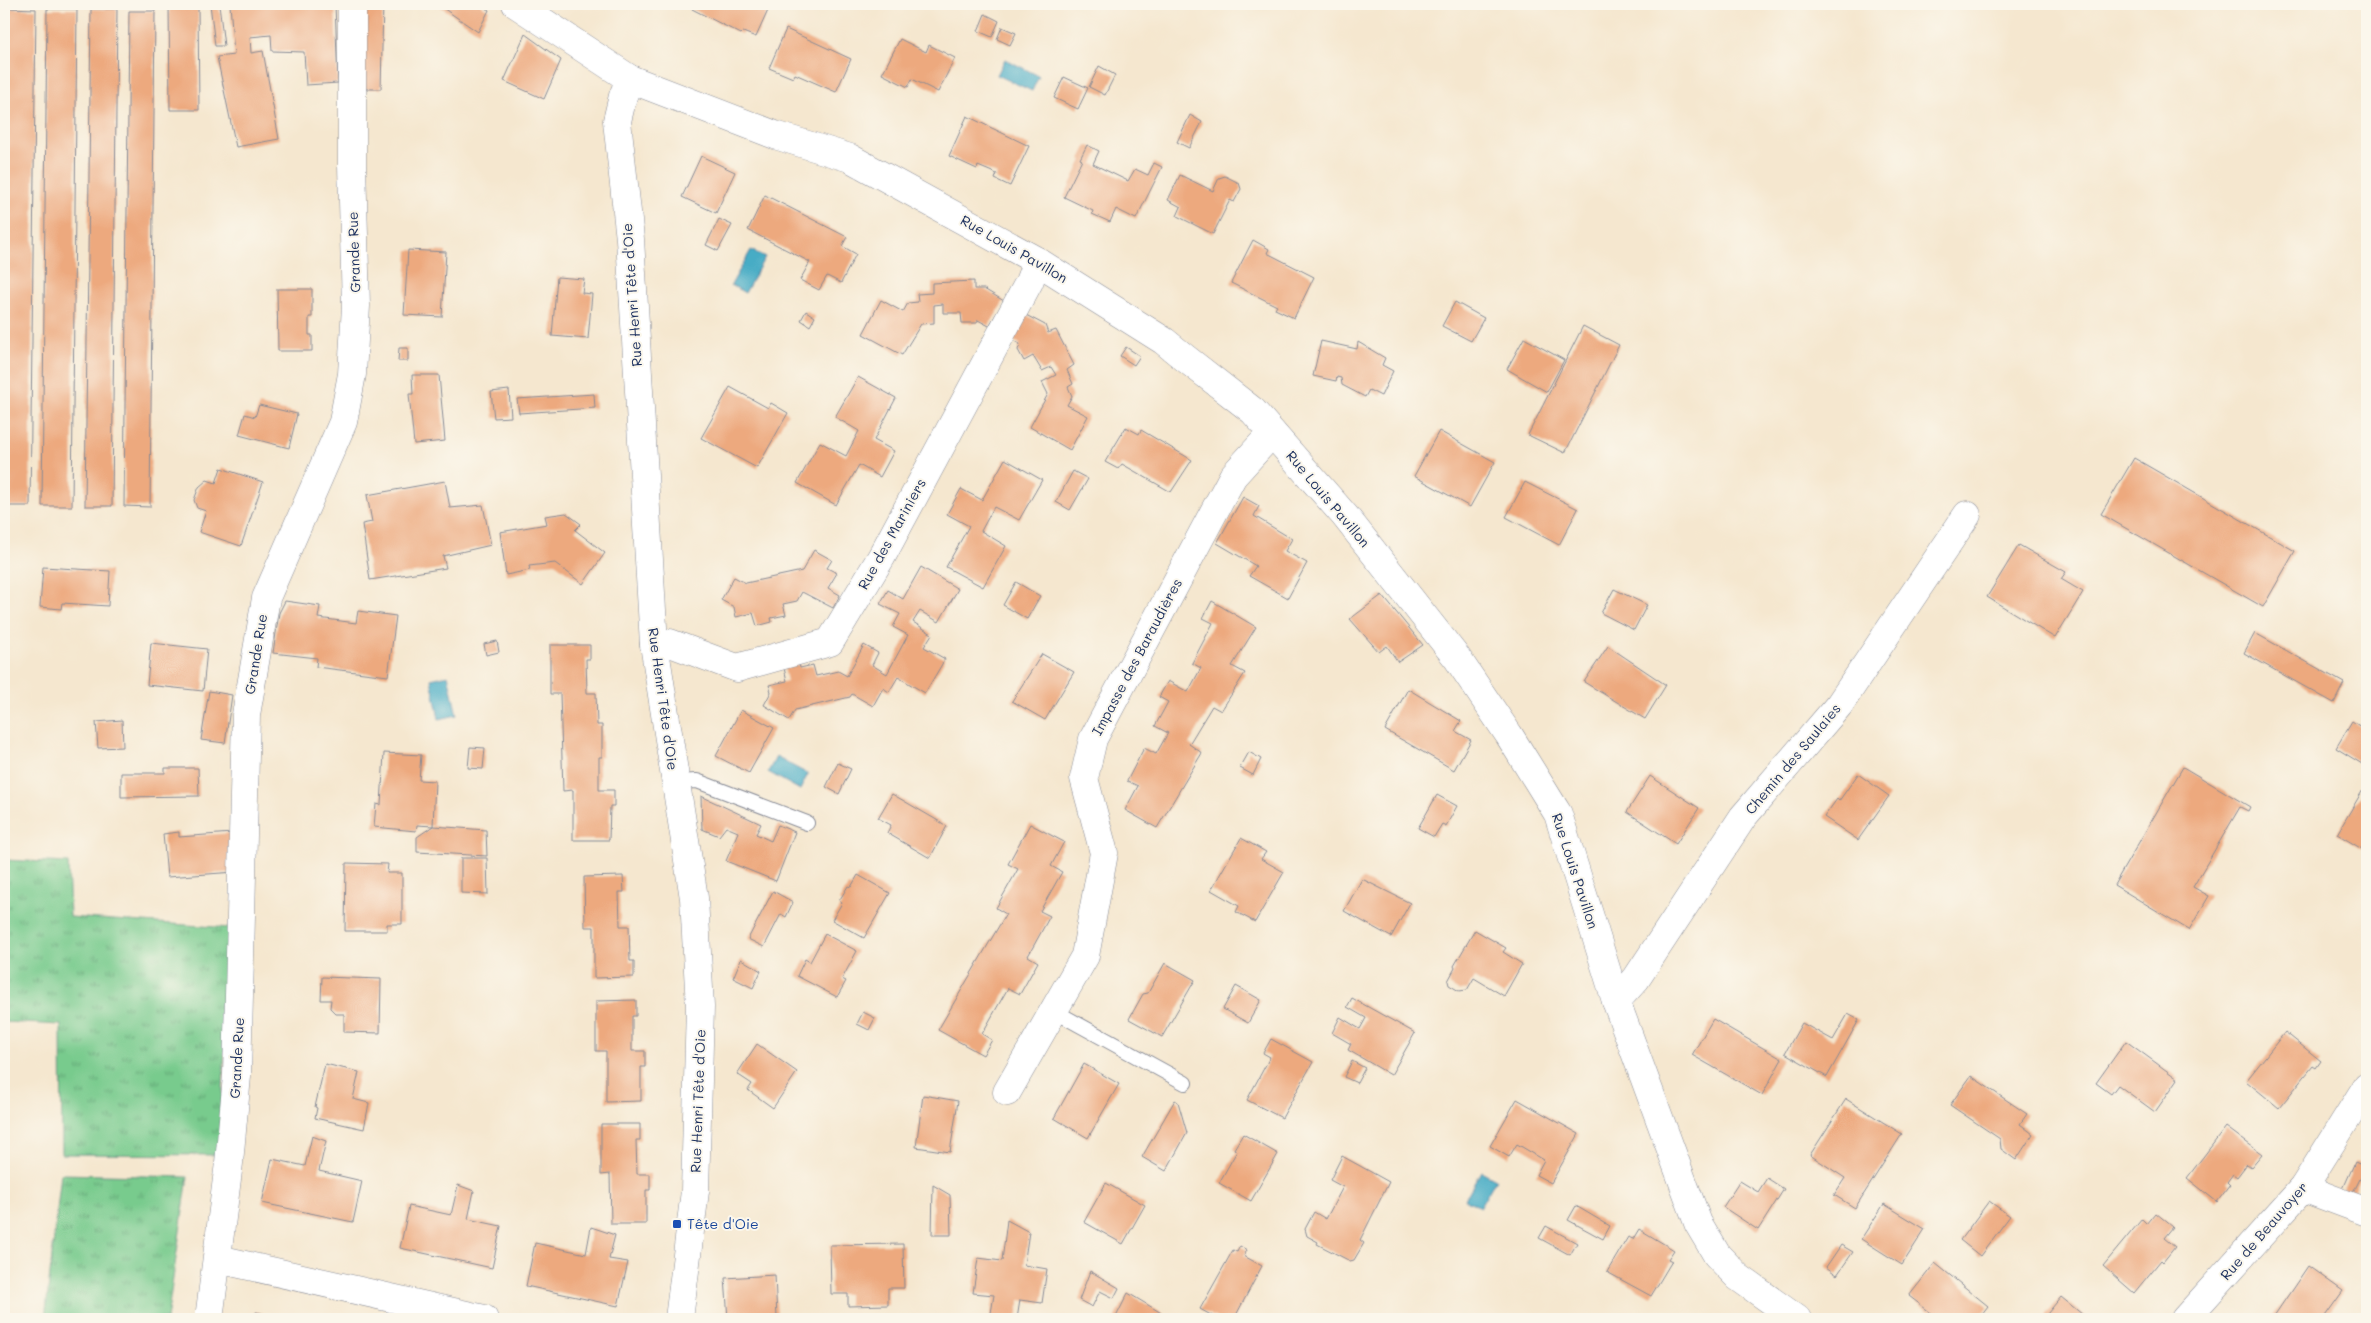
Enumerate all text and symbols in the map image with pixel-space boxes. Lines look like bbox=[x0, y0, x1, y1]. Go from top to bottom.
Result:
street label: Rue Louis Pavillon bbox=[957, 210, 1071, 287]
street label: Grande Rue bbox=[343, 211, 364, 293]
street label: Rue Henri Tête d'Oie bbox=[617, 223, 646, 367]
street label: Rue Louis Pavillon bbox=[1282, 446, 1374, 551]
street label: Rue des Mariniers bbox=[853, 475, 930, 593]
street label: Impasse des Baraudières bbox=[1087, 575, 1186, 739]
street label: Grande Rue bbox=[240, 612, 271, 696]
street label: Rue Henri Tête d'Oie bbox=[644, 626, 683, 771]
street label: Chemin des Saulaies bbox=[1741, 699, 1845, 818]
street label: Rue Louis Pavillon bbox=[1548, 810, 1603, 931]
street label: Grande Rue bbox=[225, 1017, 248, 1099]
street label: Rue Henri Tête d'Oie bbox=[685, 1029, 710, 1173]
street label: Rue de Beauvoyer bbox=[2216, 1178, 2312, 1284]
place label: Tête d'Oie bbox=[687, 1214, 759, 1233]
marker: Tête d'Oie bbox=[671, 1218, 683, 1230]

